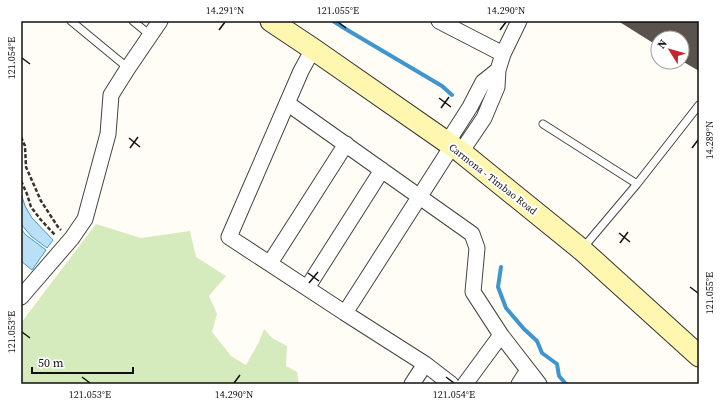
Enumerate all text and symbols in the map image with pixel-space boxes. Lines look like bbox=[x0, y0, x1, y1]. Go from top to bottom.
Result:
text: 14.291°N bbox=[206, 4, 244, 17]
text: 121.055°E bbox=[317, 4, 359, 17]
text: 14.290°N bbox=[487, 4, 525, 17]
north arrow bbox=[650, 30, 690, 70]
text: 121.054°E bbox=[5, 37, 18, 79]
text: N bbox=[654, 37, 671, 52]
text: 14.289°N bbox=[703, 121, 716, 159]
street label: Carmona - Timbao Road bbox=[446, 141, 540, 218]
text: 121.055°E bbox=[703, 272, 716, 314]
text: 121.053°E bbox=[5, 311, 18, 353]
scale bar bbox=[32, 349, 133, 375]
text: 50 m bbox=[38, 355, 64, 371]
text: 121.053°E bbox=[69, 388, 111, 401]
text: 14.290°N bbox=[215, 388, 253, 401]
text: 121.054°E bbox=[433, 388, 475, 401]

